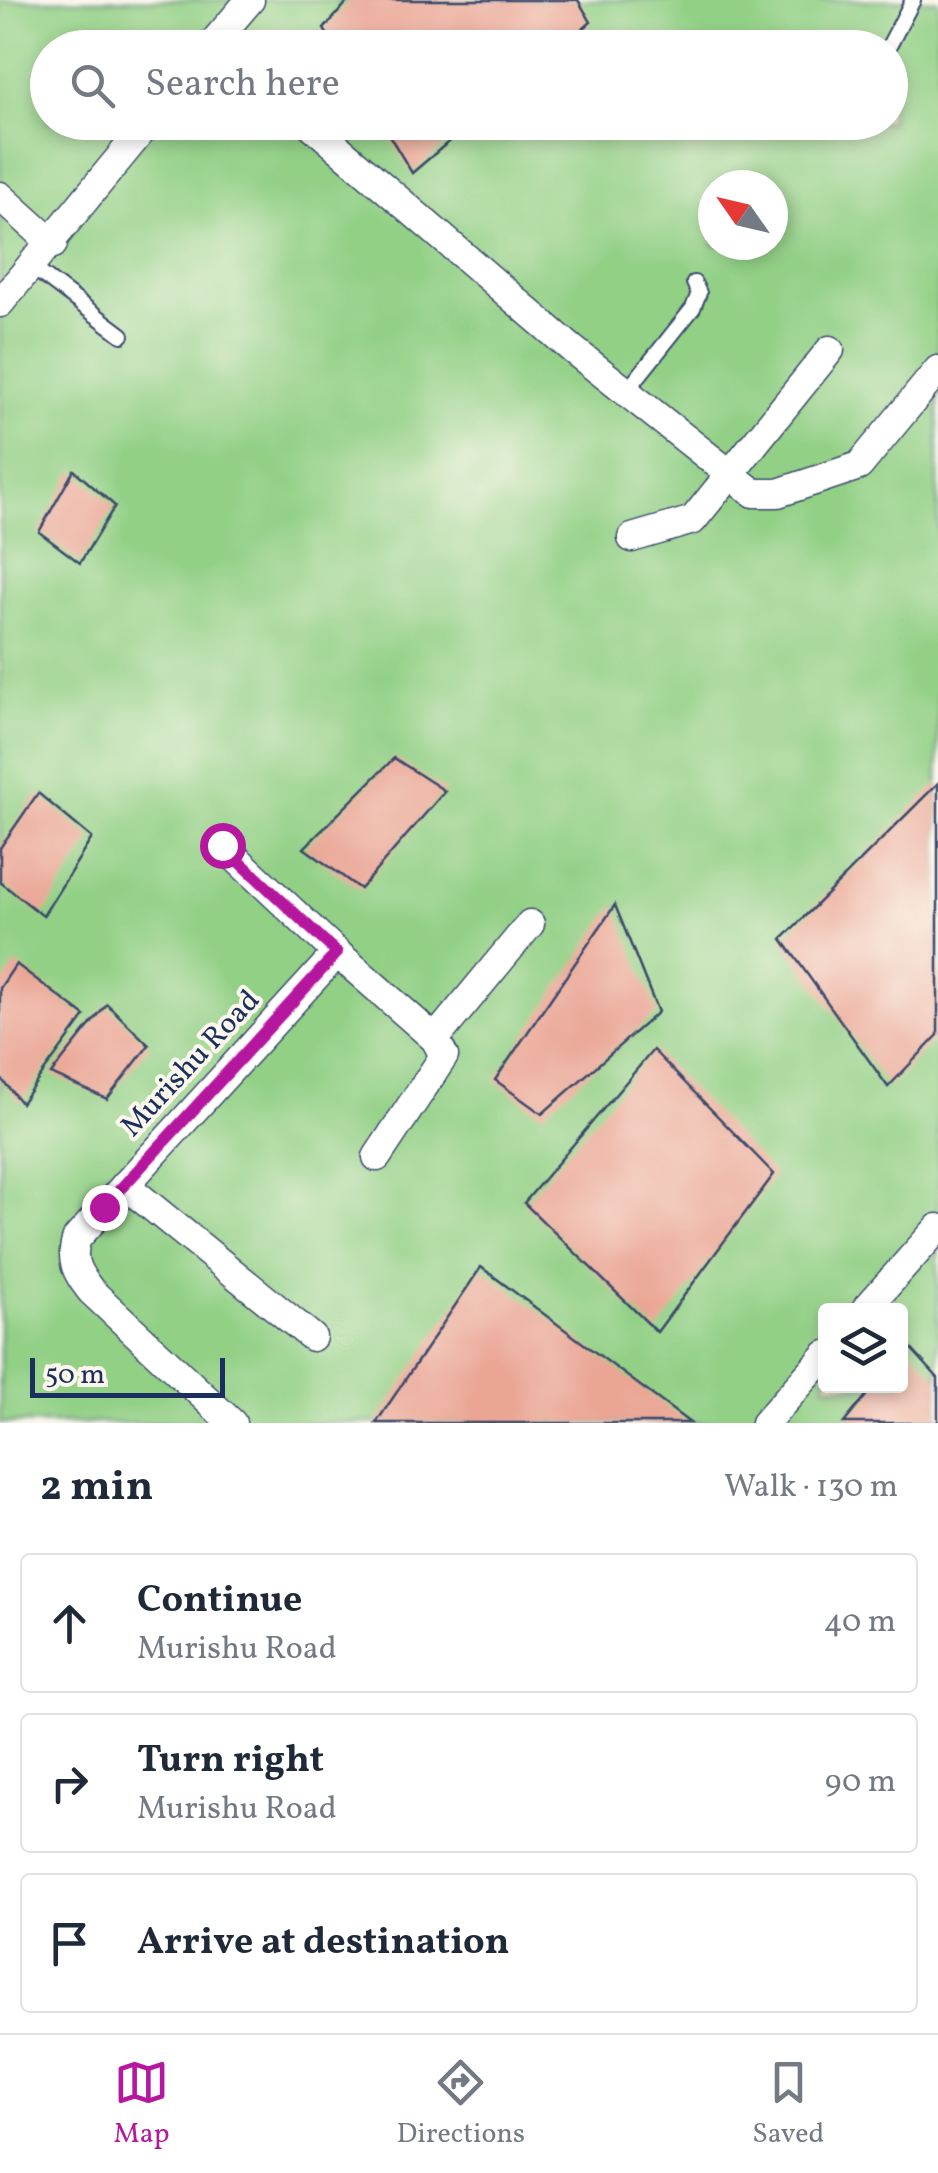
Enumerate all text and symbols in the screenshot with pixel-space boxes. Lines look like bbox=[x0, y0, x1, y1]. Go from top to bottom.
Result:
search box bbox=[30, 30, 908, 140]
icon: search bbox=[65, 58, 120, 113]
text: Search here bbox=[145, 59, 340, 112]
north arrow bbox=[698, 170, 788, 260]
route start bbox=[200, 823, 246, 869]
street label: Murishu Road bbox=[112, 981, 270, 1147]
route end bbox=[82, 1185, 128, 1231]
map controls bbox=[818, 1303, 908, 1393]
button: layers bbox=[818, 1303, 908, 1393]
scale bar bbox=[30, 1353, 225, 1398]
text: 50 m bbox=[45, 1356, 105, 1395]
text: 2 min bbox=[40, 1459, 153, 1518]
text: Walk · 130 m bbox=[724, 1466, 898, 1510]
text: Continue bbox=[137, 1575, 302, 1628]
icon: ahead bbox=[42, 1596, 97, 1651]
text: 40 m bbox=[824, 1601, 896, 1645]
text: Murishu Road bbox=[137, 1628, 337, 1672]
text: Turn right bbox=[137, 1735, 324, 1788]
icon: right bbox=[42, 1756, 97, 1811]
text: 90 m bbox=[825, 1761, 896, 1805]
text: Murishu Road bbox=[137, 1788, 337, 1832]
icon: arrive bbox=[42, 1916, 97, 1971]
text: Arrive at destination bbox=[137, 1917, 510, 1970]
tab: Map bbox=[114, 2055, 170, 2154]
tab: Directions bbox=[397, 2055, 525, 2154]
tab: Saved bbox=[752, 2055, 824, 2154]

